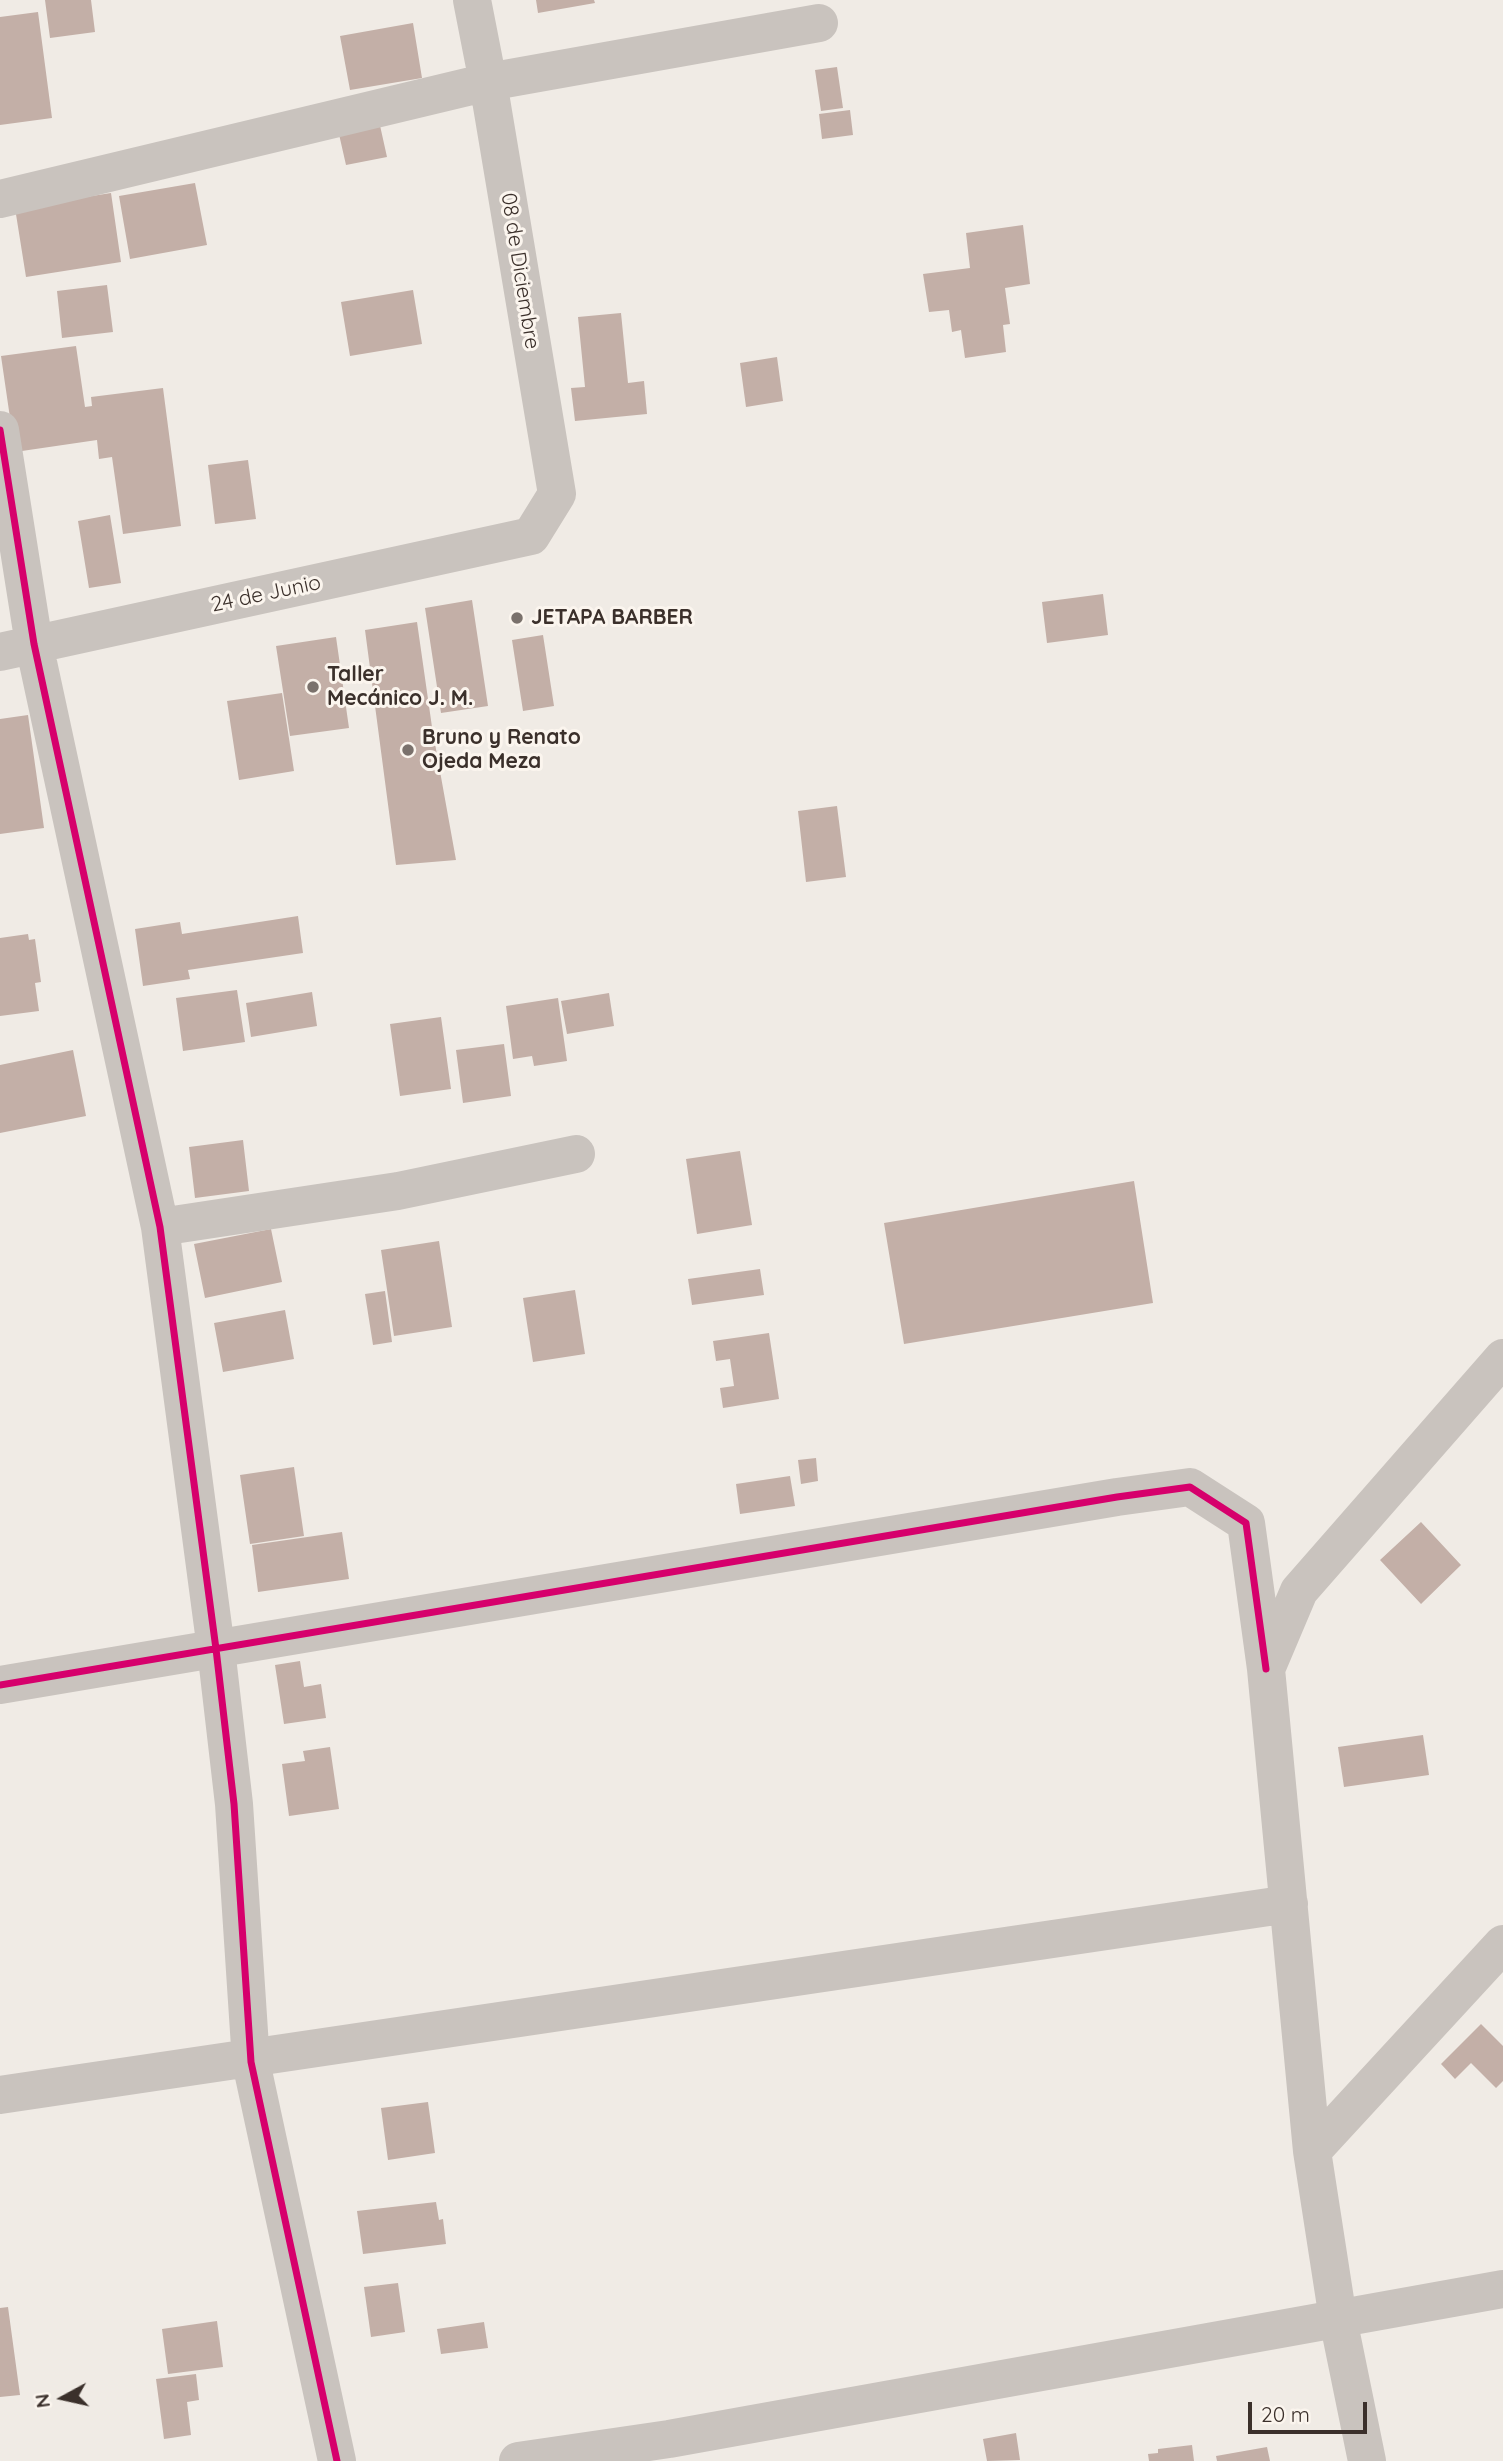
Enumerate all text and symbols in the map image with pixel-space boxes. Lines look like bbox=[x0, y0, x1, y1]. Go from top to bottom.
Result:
street label: 08 de Diciembre bbox=[495, 191, 545, 351]
street label: 24 de Junio bbox=[209, 570, 323, 618]
place label: JETAPA BARBER bbox=[531, 605, 693, 631]
marker: JETAPA BARBER bbox=[509, 610, 525, 626]
place label: Taller Mecánico J. M. bbox=[327, 662, 473, 712]
marker: Taller Mecánico J. M. bbox=[305, 679, 321, 695]
place label: Bruno y Renato Ojeda Meza bbox=[422, 725, 581, 775]
marker: Bruno y Renato Ojeda Meza bbox=[400, 742, 416, 758]
north arrow bbox=[28, 2363, 98, 2433]
scale bar bbox=[1251, 2388, 1370, 2432]
text: N bbox=[29, 2392, 55, 2410]
text: 20 m bbox=[1261, 2401, 1310, 2427]

